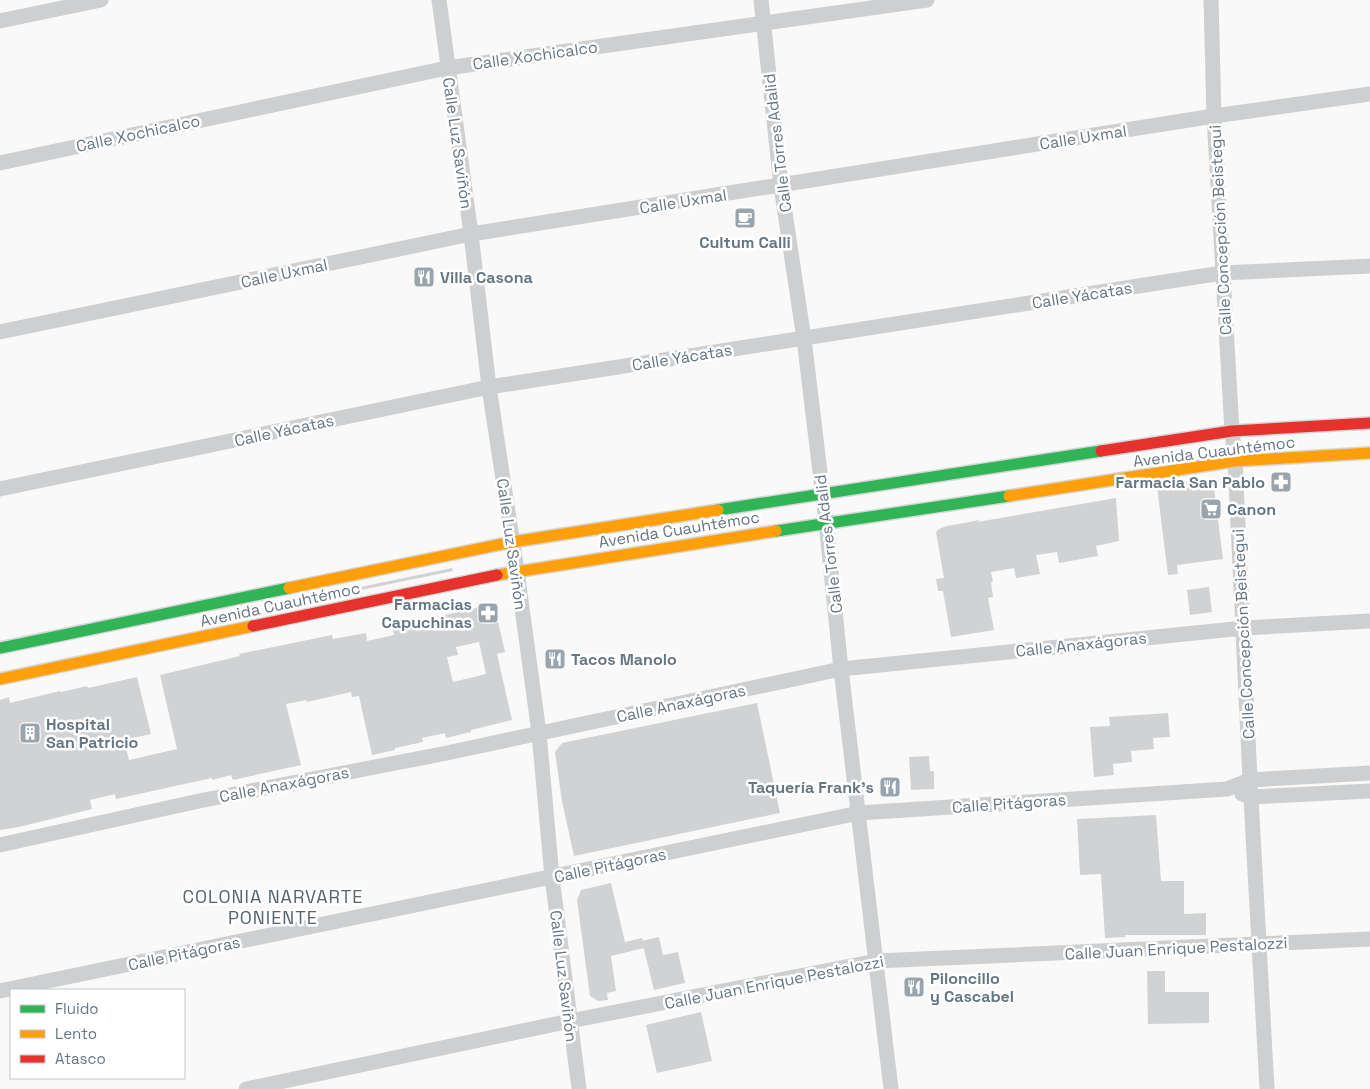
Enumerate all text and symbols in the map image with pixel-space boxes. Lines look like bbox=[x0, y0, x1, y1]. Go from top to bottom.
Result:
street label: Calle Xochicalco bbox=[471, 36, 599, 75]
street label: Calle Torres Adalid bbox=[759, 72, 796, 213]
street label: Calle Luz Saviñón bbox=[438, 76, 477, 210]
street label: Calle Xochicalco bbox=[74, 110, 202, 157]
street label: Calle Uxmal bbox=[1038, 120, 1128, 155]
street label: Calle Concepción Beistegui bbox=[1205, 124, 1236, 336]
street label: Calle Uxmal bbox=[638, 184, 728, 219]
cafe icon: Cultum Calli bbox=[733, 206, 757, 230]
place label: Cultum Calli bbox=[699, 232, 791, 253]
street label: Calle Uxmal bbox=[239, 254, 329, 293]
restaurant icon: Villa Casona bbox=[412, 265, 436, 289]
place label: Villa Casona bbox=[440, 267, 533, 288]
street label: Calle Yácatas bbox=[1030, 277, 1134, 314]
street label: Calle Yácatas bbox=[630, 339, 734, 376]
street label: Calle Yácatas bbox=[232, 410, 336, 451]
street label: Avenida Cuauhtémoc bbox=[1132, 431, 1296, 472]
pharmacy icon: Farmacia San Pablo bbox=[1269, 470, 1293, 494]
place label: Farmacia San Pablo bbox=[1115, 472, 1265, 493]
street label: Calle Torres Adalid bbox=[810, 473, 847, 614]
street label: Calle Luz Saviñón bbox=[492, 477, 531, 611]
supermarket icon: Canon bbox=[1199, 497, 1223, 521]
place label: Canon bbox=[1227, 499, 1276, 520]
street label: Avenida Cuauhtémoc bbox=[597, 506, 761, 553]
street label: Calle Concepción Beistegui bbox=[1228, 528, 1259, 740]
street label: Avenida Cuauhtémoc bbox=[198, 577, 362, 632]
place label: Farmacias Capuchinas bbox=[381, 594, 472, 633]
pharmacy icon: Farmacias Capuchinas bbox=[476, 601, 500, 625]
street label: Calle Anaxágoras bbox=[1015, 627, 1148, 662]
restaurant icon: Tacos Manolo bbox=[543, 647, 567, 671]
place label: Tacos Manolo bbox=[571, 649, 677, 670]
street label: Calle Anaxágoras bbox=[615, 680, 748, 727]
place label: Hospital San Patricio bbox=[46, 714, 139, 753]
building icon: Hospital San Patricio bbox=[18, 721, 42, 745]
street label: Calle Anaxágoras bbox=[218, 762, 351, 807]
restaurant icon: Taquería Frank's bbox=[878, 775, 902, 799]
place label: Taquería Frank's bbox=[748, 777, 874, 798]
street label: Calle Pitágoras bbox=[951, 789, 1067, 818]
street label: Calle Pitágoras bbox=[552, 843, 668, 888]
district label: COLONIA NARVARTE PONIENTE bbox=[182, 885, 364, 929]
street label: Calle Luz Saviñón bbox=[545, 909, 582, 1043]
street label: Calle Pitágoras bbox=[126, 931, 242, 976]
street label: Calle Juan Enrique Pestalozzi bbox=[1064, 932, 1288, 965]
street label: Calle Juan Enrique Pestalozzi bbox=[663, 951, 886, 1014]
place label: Piloncillo y Cascabel bbox=[930, 968, 1014, 1007]
restaurant icon: Piloncillo y Cascabel bbox=[902, 975, 926, 999]
legend bbox=[10, 989, 185, 1079]
text: Fluido bbox=[55, 999, 99, 1018]
text: Lento bbox=[55, 1024, 97, 1043]
text: Atasco bbox=[55, 1049, 106, 1068]

